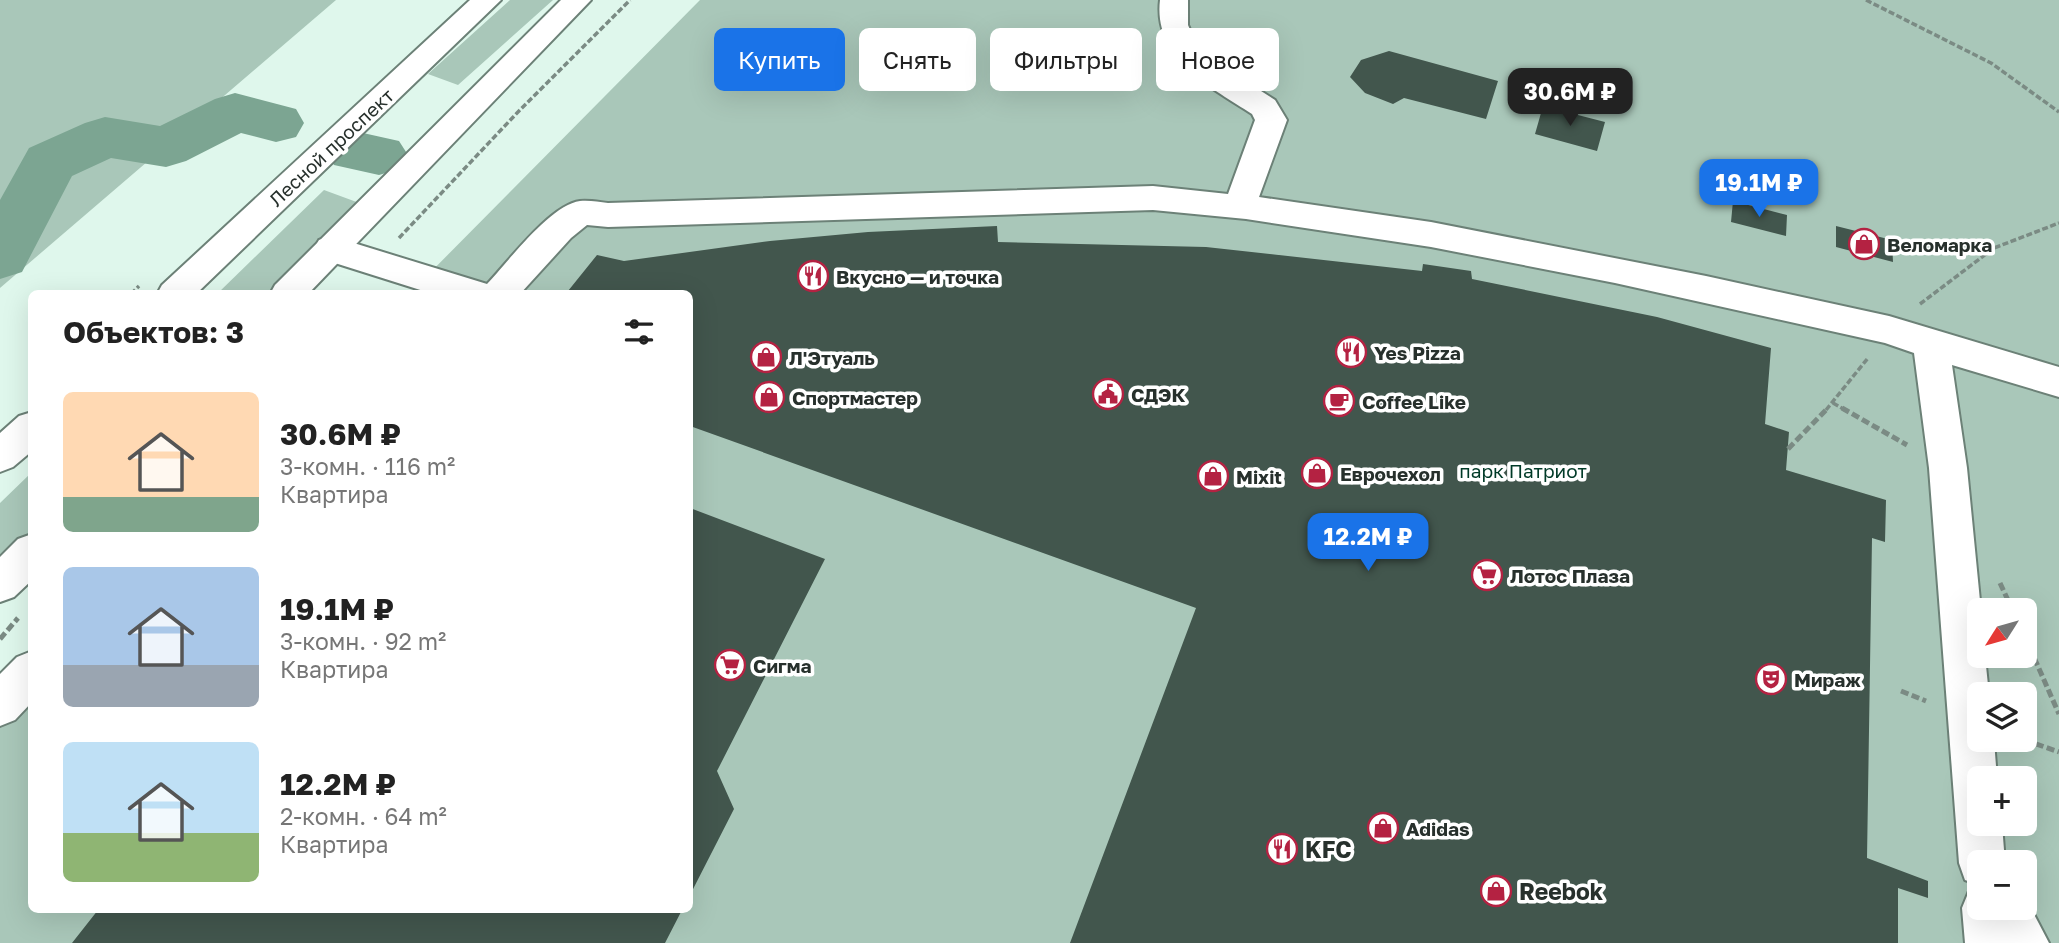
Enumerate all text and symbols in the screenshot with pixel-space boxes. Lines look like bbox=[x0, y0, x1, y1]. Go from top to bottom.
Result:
chip: Купить bbox=[714, 28, 845, 91]
chip: Снять bbox=[859, 28, 976, 91]
chip: Фильтры bbox=[990, 28, 1142, 91]
chip: Новое bbox=[1156, 28, 1279, 91]
pin: 30.6M ₽ bbox=[1505, 68, 1635, 128]
text: 30.6M ₽ bbox=[1524, 77, 1616, 105]
street label: Лесной проспект bbox=[264, 83, 398, 211]
pin: 19.1M ₽ bbox=[1694, 160, 1824, 219]
text: 19.1M ₽ bbox=[1715, 168, 1803, 196]
shop icon: Веломарка bbox=[1847, 227, 1881, 261]
place label: Веломарка bbox=[1887, 233, 1992, 256]
restaurant icon: Вкусно — и точка bbox=[796, 259, 830, 293]
place label: Вкусно — и точка bbox=[836, 265, 999, 288]
icon: filters bbox=[620, 313, 658, 351]
text: Объектов: 3 bbox=[63, 314, 244, 350]
restaurant icon: Yes Pizza bbox=[1334, 335, 1368, 369]
shop icon: Л'Этуаль bbox=[749, 340, 783, 374]
place label: Yes Pizza bbox=[1374, 341, 1461, 364]
place label: Л'Этуаль bbox=[789, 346, 875, 369]
public building icon: СДЭК bbox=[1091, 377, 1125, 411]
shop icon: Спортмастер bbox=[752, 380, 786, 414]
place label: СДЭК bbox=[1131, 383, 1186, 406]
cafe icon: Coffee Like bbox=[1322, 384, 1356, 418]
place label: Спортмастер bbox=[792, 386, 918, 409]
place label: Coffee Like bbox=[1362, 390, 1466, 413]
text: 30.6M ₽ bbox=[280, 416, 401, 452]
icon: home bbox=[119, 420, 203, 504]
text: 3-комн. · 116 m² bbox=[280, 452, 455, 480]
shop icon: Еврочехол bbox=[1300, 456, 1334, 490]
shop icon: Mixit bbox=[1196, 459, 1230, 493]
park label: парк Патриот bbox=[1459, 459, 1587, 482]
place label: Еврочехол bbox=[1340, 462, 1441, 485]
place label: Mixit bbox=[1236, 465, 1282, 488]
text: Квартира bbox=[280, 480, 388, 508]
pin: 12.2M ₽ bbox=[1303, 514, 1433, 573]
text: 12.2M ₽ bbox=[1323, 522, 1413, 550]
supermarket icon: Лотос Плаза bbox=[1470, 558, 1504, 592]
place label: Лотос Плаза bbox=[1510, 564, 1630, 587]
text: 19.1M ₽ bbox=[280, 591, 394, 627]
icon: home bbox=[119, 595, 203, 679]
north arrow bbox=[1967, 598, 2037, 668]
map controls bbox=[1967, 598, 2037, 920]
text: 3-комн. · 92 m² bbox=[280, 627, 446, 655]
supermarket icon: Сигма bbox=[713, 648, 747, 682]
place label: Сигма bbox=[753, 654, 812, 677]
text: Квартира bbox=[280, 655, 388, 683]
theatre icon: Мираж bbox=[1754, 662, 1788, 696]
place label: Мираж bbox=[1794, 668, 1861, 691]
button: layers bbox=[1967, 682, 2037, 752]
text: 12.2M ₽ bbox=[280, 766, 396, 802]
button: + bbox=[1967, 766, 2037, 836]
icon: home bbox=[119, 770, 203, 854]
text: 2-комн. · 64 m² bbox=[280, 802, 447, 830]
shop icon: Adidas bbox=[1366, 811, 1400, 845]
place label: Adidas bbox=[1406, 817, 1470, 840]
text: Квартира bbox=[280, 830, 388, 858]
restaurant icon: KFC bbox=[1265, 832, 1299, 866]
place label: KFC bbox=[1305, 835, 1352, 863]
button: − bbox=[1967, 850, 2037, 920]
shop icon: Reebok bbox=[1479, 874, 1513, 908]
place label: Reebok bbox=[1519, 877, 1604, 905]

